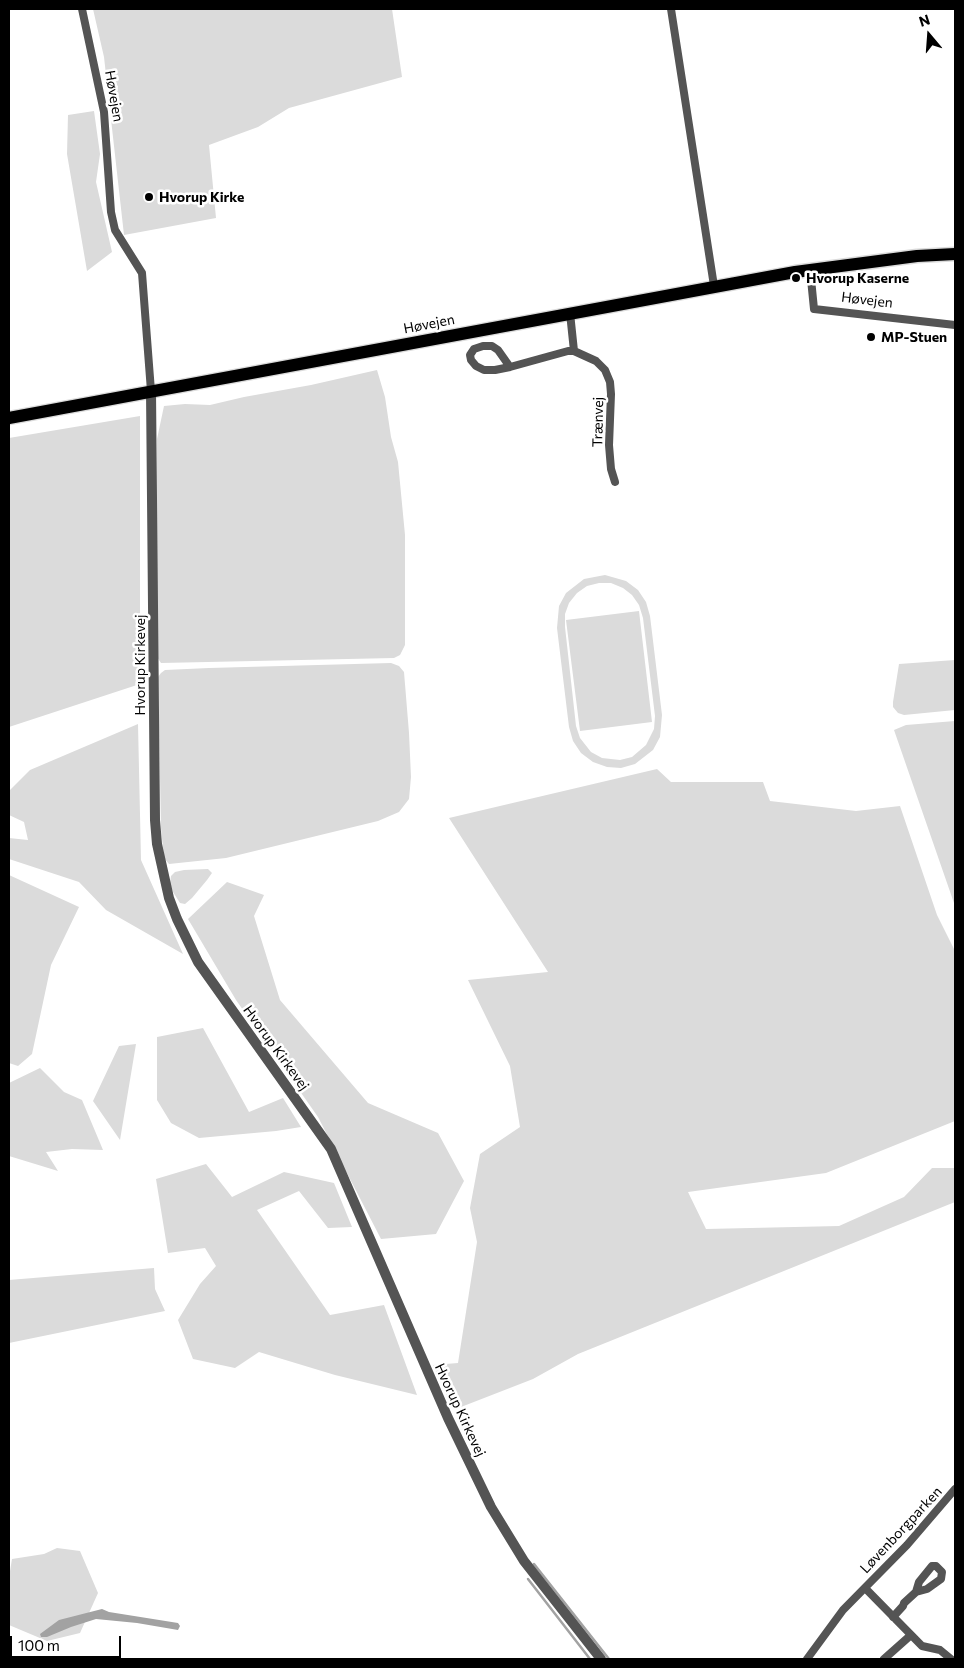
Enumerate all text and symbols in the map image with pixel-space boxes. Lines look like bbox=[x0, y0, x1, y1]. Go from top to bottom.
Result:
north arrow bbox=[904, 10, 954, 60]
text: N bbox=[917, 11, 932, 30]
street label: Høvejen bbox=[101, 69, 127, 123]
place label: Hvorup Kirke bbox=[159, 189, 244, 205]
marker: Hvorup Kirke bbox=[143, 191, 155, 203]
place label: Hvorup Kaserne bbox=[806, 270, 909, 286]
marker: Hvorup Kaserne bbox=[790, 272, 802, 284]
street label: Høvejen bbox=[840, 289, 894, 311]
street label: Høvejen bbox=[402, 311, 456, 337]
place label: MP-Stuen bbox=[881, 329, 947, 345]
marker: MP-Stuen bbox=[865, 331, 877, 343]
street label: Trænvej bbox=[589, 397, 607, 447]
street label: Hvorup Kirkevej bbox=[132, 614, 148, 716]
street label: Hvorup Kirkevej bbox=[239, 1002, 313, 1094]
street label: Hvorup Kirkevej bbox=[431, 1361, 489, 1459]
street label: Løvenborgparken bbox=[857, 1483, 945, 1577]
scale bar bbox=[12, 1626, 124, 1658]
text: 100 m bbox=[18, 1636, 60, 1654]

